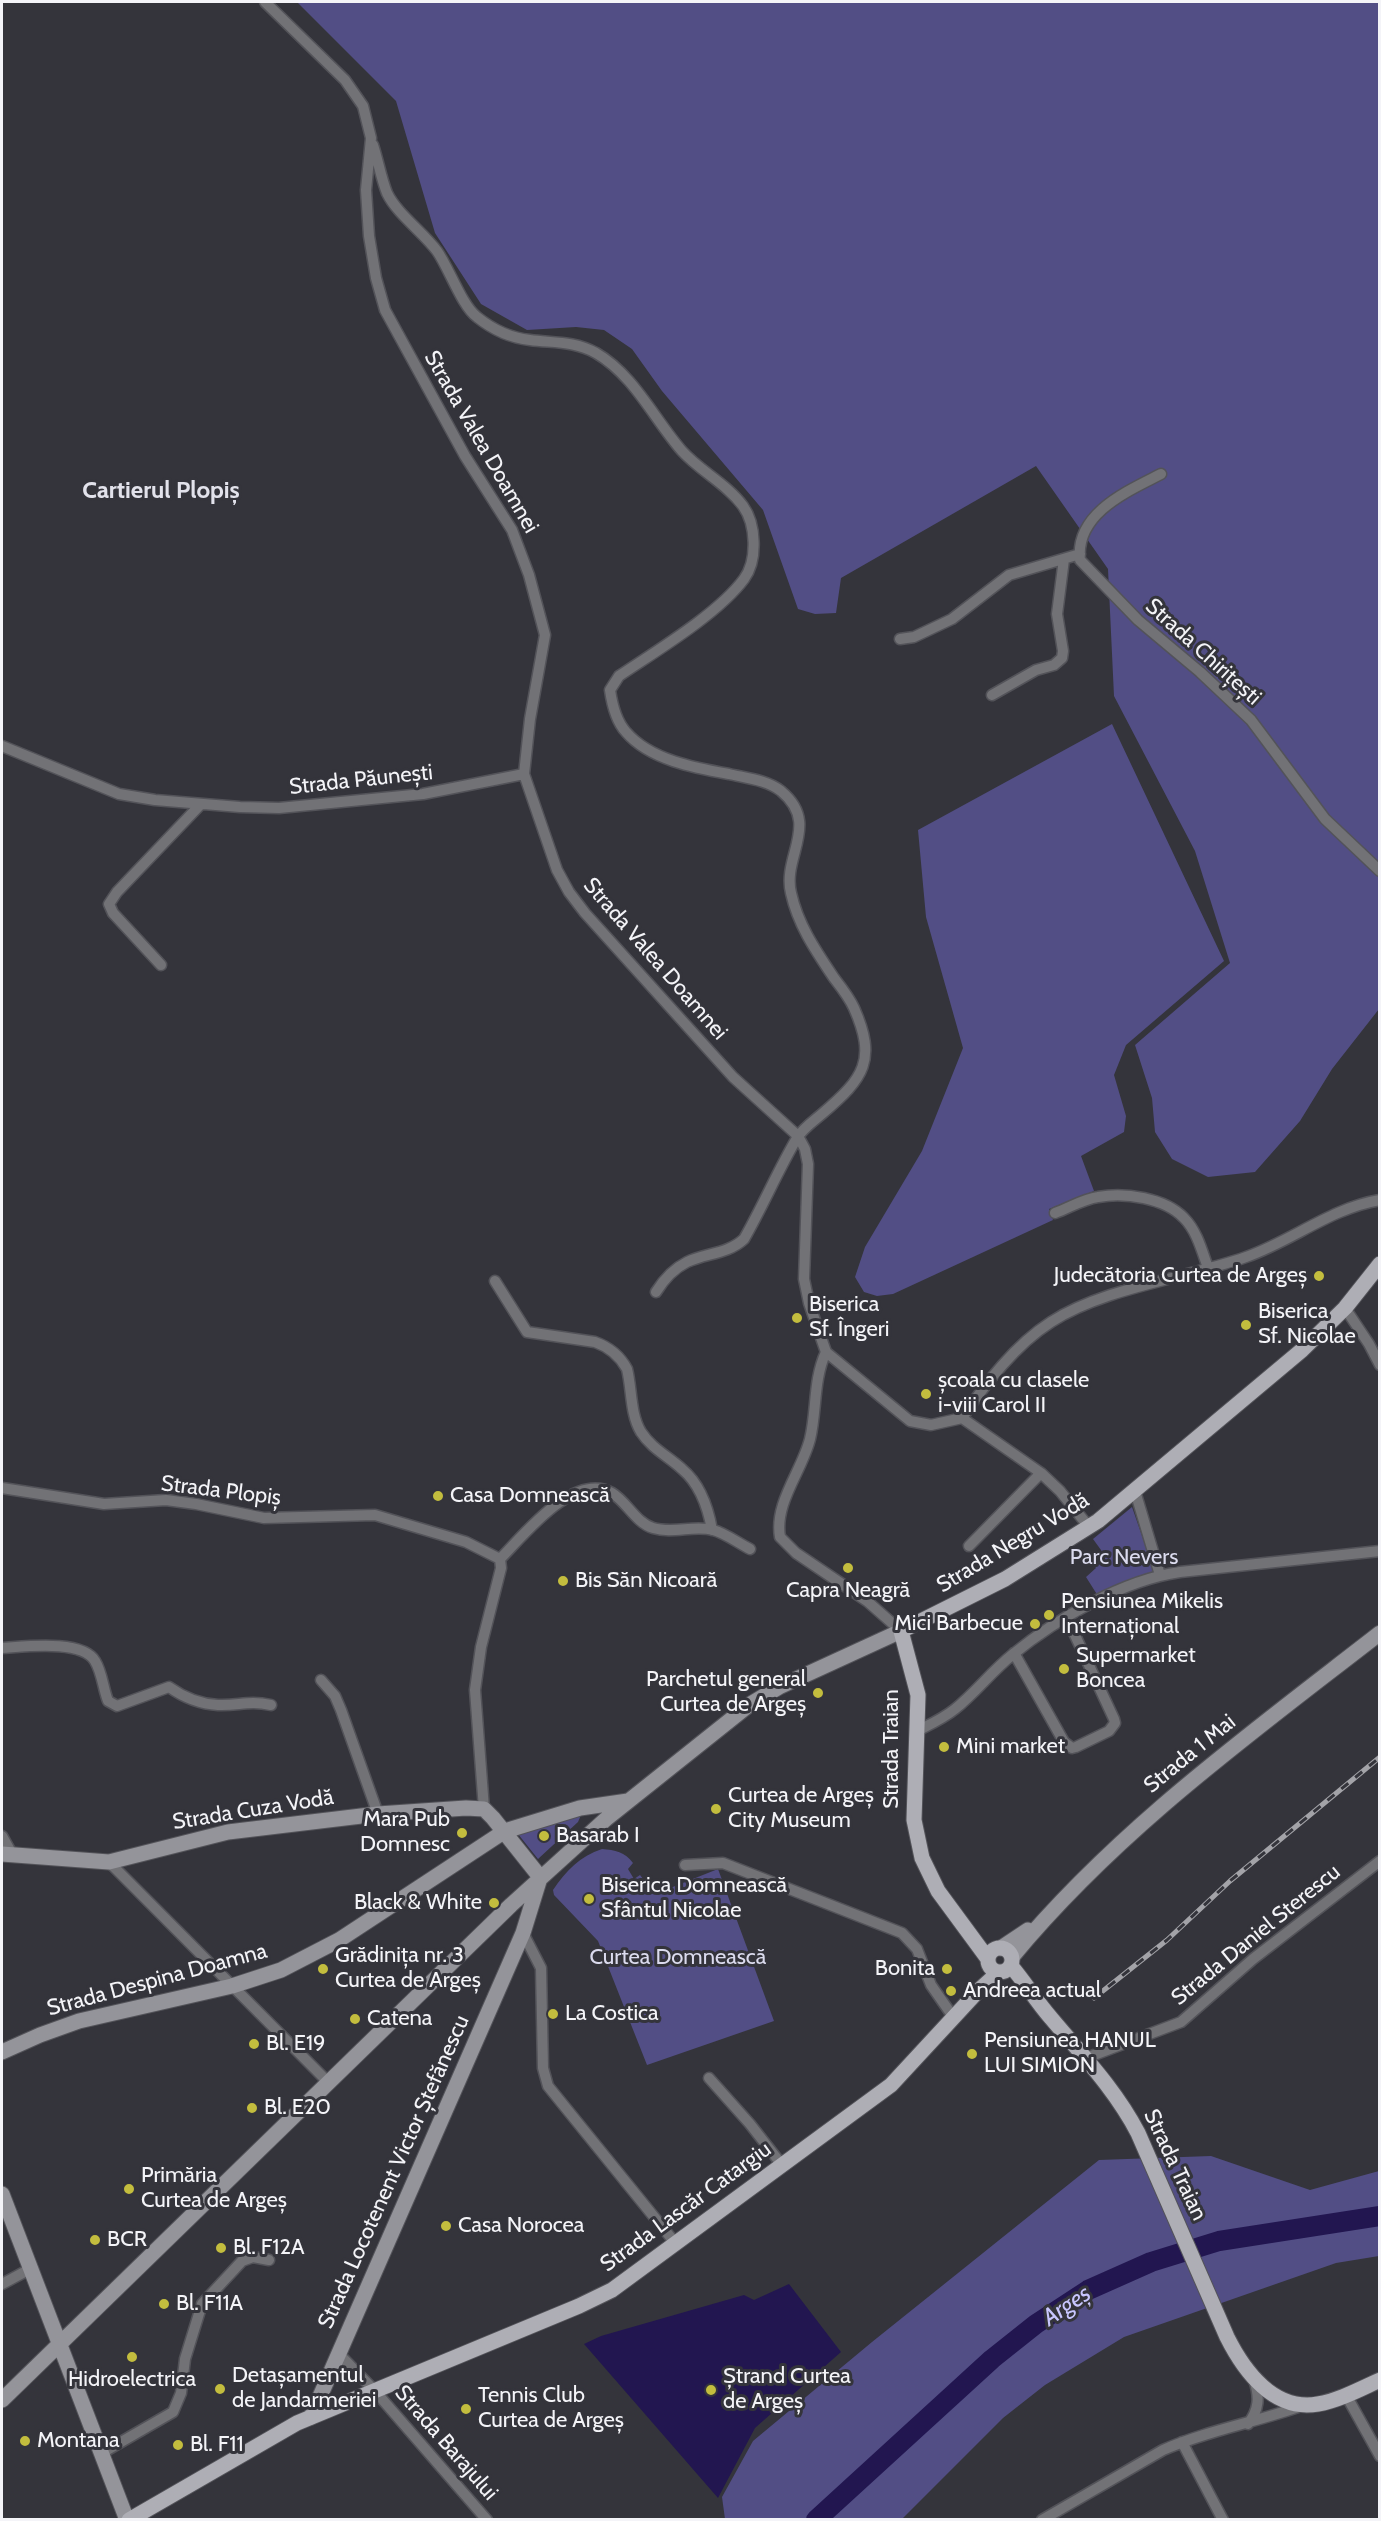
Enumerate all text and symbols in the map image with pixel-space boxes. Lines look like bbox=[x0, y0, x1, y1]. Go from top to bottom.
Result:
street label: Strada Valea Doamnei bbox=[418, 346, 544, 538]
district label: Cartierul Plopiș bbox=[82, 477, 240, 505]
street label: Strada Chirițești bbox=[1140, 593, 1266, 711]
street label: Strada Păunești bbox=[288, 759, 434, 801]
street label: Strada Valea Doamnei bbox=[577, 873, 733, 1045]
place label: Judecătoria Curtea de Argeș bbox=[1054, 1263, 1307, 1289]
marker: Judecătoria Curtea de Argeș bbox=[1312, 1269, 1326, 1283]
place label: Biserica Sf. Îngeri bbox=[809, 1292, 889, 1344]
place label: Biserica Sf. Nicolae bbox=[1258, 1299, 1356, 1350]
marker: Biserica Sf. Îngeri bbox=[790, 1311, 804, 1325]
marker: Biserica Sf. Nicolae bbox=[1239, 1318, 1253, 1332]
place label: școala cu clasele i-viii Carol II bbox=[938, 1368, 1089, 1420]
marker: școala cu clasele i-viii Carol II bbox=[919, 1387, 933, 1401]
street label: Strada Plopiș bbox=[159, 1471, 283, 1511]
place label: Casa Domnească bbox=[450, 1483, 610, 1509]
street label: Strada Negru Vodă bbox=[932, 1487, 1094, 1599]
marker: Casa Domnească bbox=[431, 1489, 445, 1503]
park label: Parc Nevers bbox=[1070, 1545, 1178, 1571]
marker: Capra Neagră bbox=[841, 1561, 855, 1575]
place label: Bis Săn Nicoară bbox=[575, 1568, 717, 1594]
marker: Bis Săn Nicoară bbox=[556, 1574, 570, 1588]
place label: Capra Neagră bbox=[786, 1578, 910, 1604]
place label: Pensiunea Mikelis Internațional bbox=[1061, 1589, 1223, 1640]
marker: Pensiunea Mikelis Internațional bbox=[1042, 1608, 1056, 1622]
place label: Mici Barbecue bbox=[894, 1611, 1023, 1637]
marker: Mici Barbecue bbox=[1028, 1617, 1042, 1631]
place label: Supermarket Boncea bbox=[1076, 1643, 1196, 1694]
marker: Supermarket Boncea bbox=[1057, 1662, 1071, 1676]
place label: Parchetul general Curtea de Argeș bbox=[646, 1667, 806, 1718]
marker: Parchetul general Curtea de Argeș bbox=[811, 1686, 825, 1700]
street label: Strada Traian bbox=[879, 1689, 905, 1809]
street label: Strada 1 Mai bbox=[1139, 1709, 1241, 1799]
place label: Mini market bbox=[956, 1734, 1065, 1760]
marker: Mini market bbox=[937, 1740, 951, 1754]
place label: Curtea de Argeș City Museum bbox=[728, 1783, 874, 1834]
street label: Strada Cuza Vodă bbox=[171, 1784, 335, 1836]
marker: Curtea de Argeș City Museum bbox=[709, 1802, 723, 1816]
place label: Mara Pub Domnesc bbox=[360, 1807, 450, 1858]
place label: Basarab I bbox=[556, 1823, 639, 1849]
marker: Mara Pub Domnesc bbox=[455, 1826, 469, 1840]
marker: Basarab I bbox=[537, 1829, 551, 1843]
street label: Strada Daniel Sterescu bbox=[1166, 1859, 1346, 2011]
place label: Biserica Domnească Sfântul Nicolae bbox=[601, 1873, 787, 1924]
place label: Black & White bbox=[354, 1890, 482, 1916]
marker: Biserica Domnească Sfântul Nicolae bbox=[582, 1892, 596, 1906]
marker: Black & White bbox=[487, 1896, 501, 1910]
street label: Strada Despina Doamna bbox=[44, 1938, 270, 2022]
place label: Grădinița nr. 3 Curtea de Argeș bbox=[335, 1943, 481, 1994]
park label: Curtea Domnească bbox=[590, 1945, 766, 1971]
place label: Bonita bbox=[875, 1956, 935, 1982]
marker: Grădinița nr. 3 Curtea de Argeș bbox=[316, 1962, 330, 1976]
marker: Bonita bbox=[940, 1962, 954, 1976]
place label: Andreea actual bbox=[963, 1978, 1101, 2004]
marker: Andreea actual bbox=[944, 1984, 958, 1998]
place label: La Costica bbox=[565, 2001, 659, 2027]
place label: Catena bbox=[367, 2006, 432, 2032]
marker: La Costica bbox=[546, 2007, 560, 2021]
street label: Strada Locotenent Victor Ștefănescu bbox=[313, 2011, 475, 2333]
marker: Catena bbox=[348, 2012, 362, 2026]
place label: Pensiunea HANUL LUI SIMION bbox=[984, 2028, 1156, 2080]
place label: Bl. E19 bbox=[266, 2031, 326, 2057]
marker: Bl. E19 bbox=[247, 2037, 261, 2051]
marker: Pensiunea HANUL LUI SIMION bbox=[965, 2047, 979, 2061]
place label: Bl. E20 bbox=[264, 2095, 331, 2121]
marker: Bl. E20 bbox=[245, 2101, 259, 2115]
street label: Strada Traian bbox=[1138, 2105, 1212, 2225]
street label: Strada Lascăr Catargiu bbox=[596, 2136, 776, 2278]
place label: Primăria Curtea de Argeș bbox=[141, 2163, 287, 2214]
marker: Primăria Curtea de Argeș bbox=[122, 2182, 136, 2196]
place label: Casa Norocea bbox=[458, 2213, 584, 2239]
marker: Casa Norocea bbox=[439, 2219, 453, 2233]
place label: BCR bbox=[107, 2227, 147, 2253]
marker: BCR bbox=[88, 2233, 102, 2247]
place label: Bl. F12A bbox=[233, 2235, 304, 2261]
marker: Bl. F12A bbox=[214, 2241, 228, 2255]
water label: Argeș bbox=[1037, 2279, 1097, 2333]
place label: Bl. F11A bbox=[176, 2291, 243, 2317]
marker: Bl. F11A bbox=[157, 2297, 171, 2311]
marker: Hidroelectrica bbox=[125, 2350, 139, 2364]
place label: Detașamentul de Jandarmeriei bbox=[232, 2363, 376, 2414]
place label: Ștrand Curtea de Argeș bbox=[723, 2364, 851, 2416]
place label: Hidroelectrica bbox=[68, 2367, 196, 2393]
street label: Strada Barajului bbox=[389, 2380, 503, 2506]
marker: Detașamentul de Jandarmeriei bbox=[213, 2382, 227, 2396]
place label: Tennis Club Curtea de Argeș bbox=[478, 2383, 624, 2434]
marker: Ștrand Curtea de Argeș bbox=[704, 2383, 718, 2397]
marker: Tennis Club Curtea de Argeș bbox=[459, 2402, 473, 2416]
place label: Montana bbox=[37, 2428, 120, 2454]
place label: Bl. F11 bbox=[190, 2432, 244, 2458]
marker: Montana bbox=[18, 2434, 32, 2448]
marker: Bl. F11 bbox=[171, 2438, 185, 2452]

